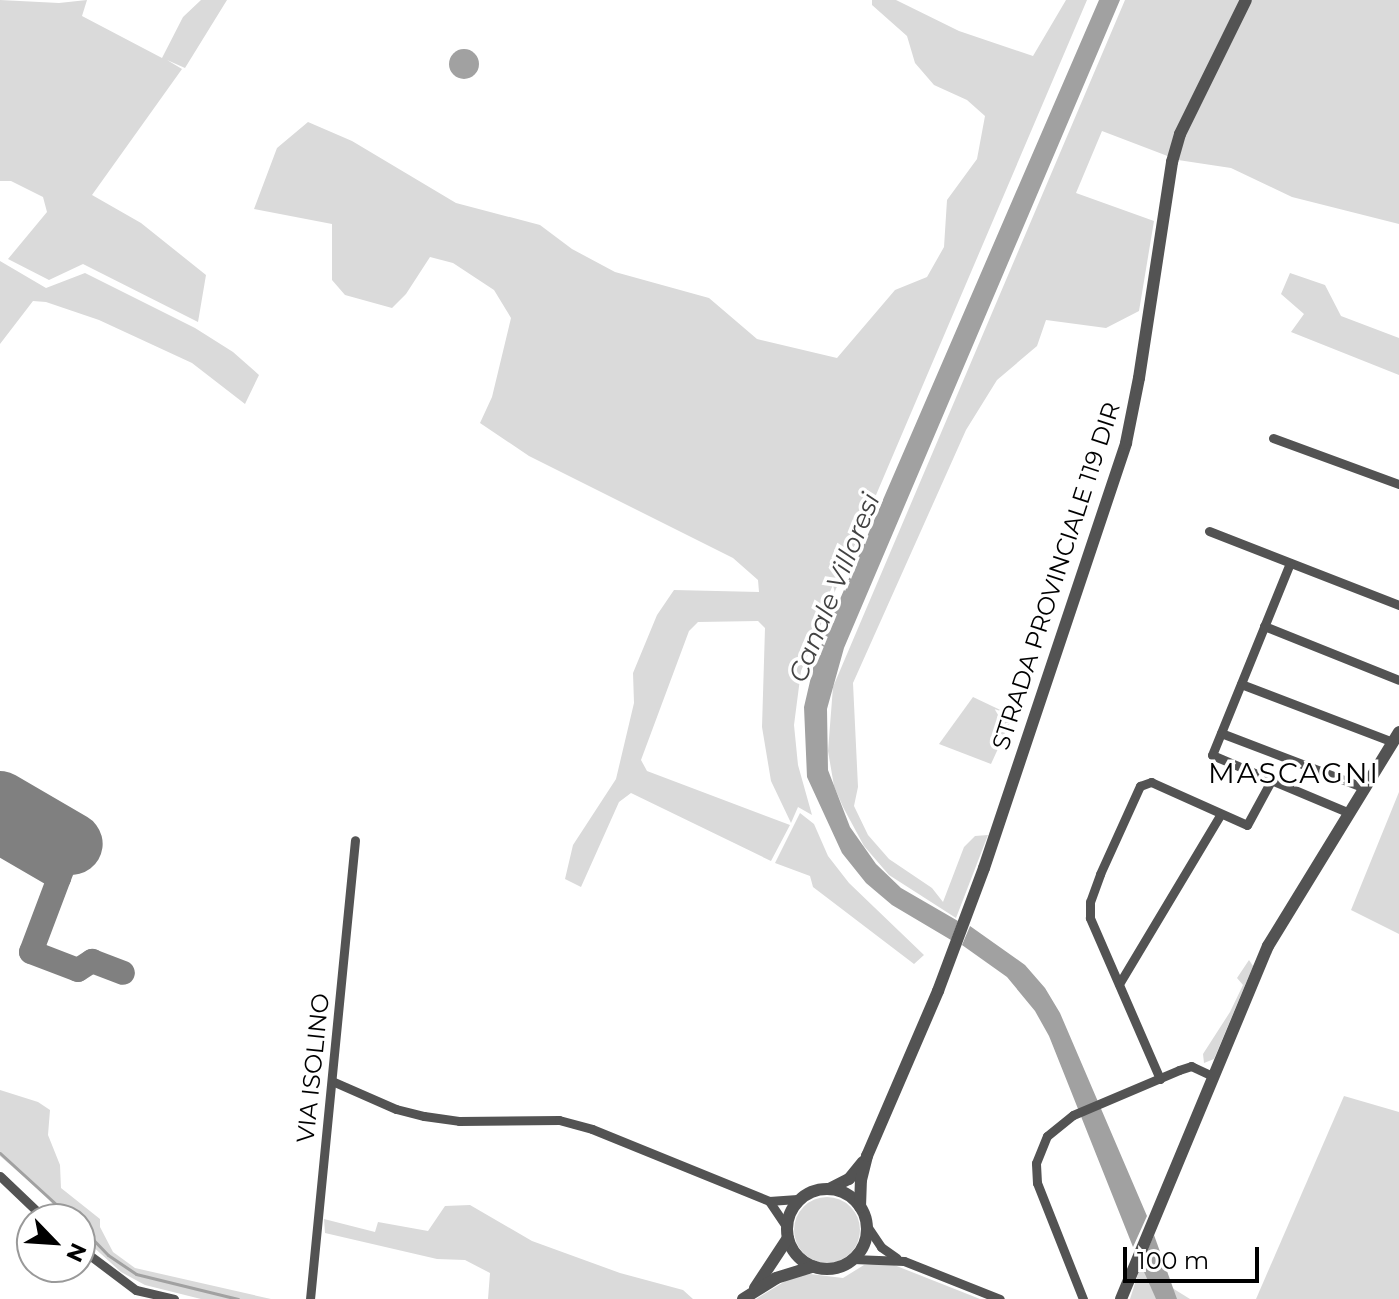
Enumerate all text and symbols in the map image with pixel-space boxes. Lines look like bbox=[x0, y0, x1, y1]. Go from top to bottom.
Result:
street label: STRADA PROVINCIALE 119 DIR bbox=[986, 399, 1126, 753]
water label: Canale Villoresi bbox=[783, 489, 887, 687]
district label: MASCAGNI bbox=[1208, 756, 1380, 790]
street label: VIA ISOLINO bbox=[291, 992, 335, 1144]
north arrow bbox=[16, 1203, 96, 1283]
scale bar bbox=[1127, 1231, 1263, 1281]
text: N bbox=[60, 1239, 92, 1266]
text: 100 m bbox=[1137, 1246, 1209, 1275]

